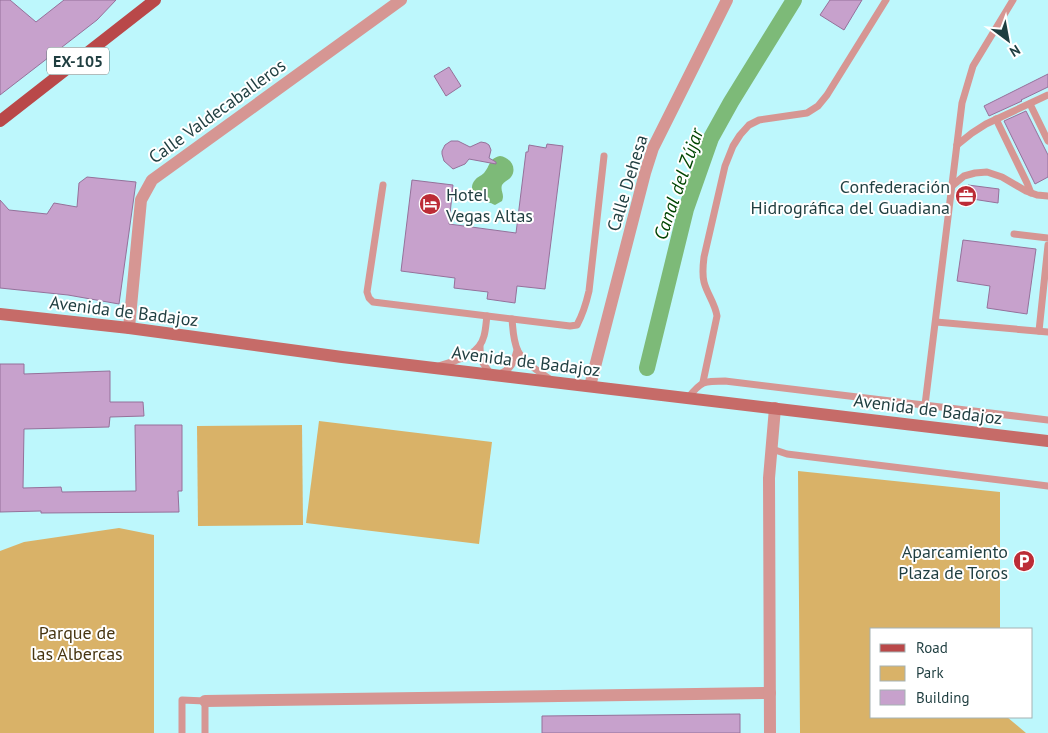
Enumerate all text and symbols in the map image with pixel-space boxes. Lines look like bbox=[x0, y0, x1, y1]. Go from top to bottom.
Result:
north arrow bbox=[983, 15, 1033, 65]
text: N bbox=[1006, 41, 1024, 61]
road number: EX-105 bbox=[47, 48, 109, 74]
street label: Calle Valdecaballeros bbox=[144, 54, 290, 168]
water label: Canal del Zújar bbox=[648, 123, 709, 243]
street label: Calle Dehesa bbox=[601, 132, 653, 234]
place label: Confederación Hidrográfica del Guadiana bbox=[751, 175, 950, 219]
place label: Hotel Vegas Altas bbox=[445, 183, 533, 227]
office icon: Confederación Hidrográfica del Guadiana bbox=[954, 184, 978, 208]
hotel icon: Hotel Vegas Altas bbox=[418, 192, 442, 216]
street label: Avenida de Badajoz bbox=[48, 290, 200, 332]
street label: Avenida de Badajoz bbox=[450, 340, 602, 382]
street label: Avenida de Badajoz bbox=[852, 388, 1004, 430]
place label: Aparcamiento Plaza de Toros bbox=[898, 540, 1008, 584]
parking icon: Aparcamiento Plaza de Toros bbox=[1012, 549, 1036, 573]
park label: Parque de las Albercas bbox=[31, 621, 123, 665]
legend bbox=[870, 628, 1033, 718]
text: Road bbox=[916, 638, 948, 657]
text: Park bbox=[916, 663, 944, 682]
text: Building bbox=[916, 688, 970, 707]

